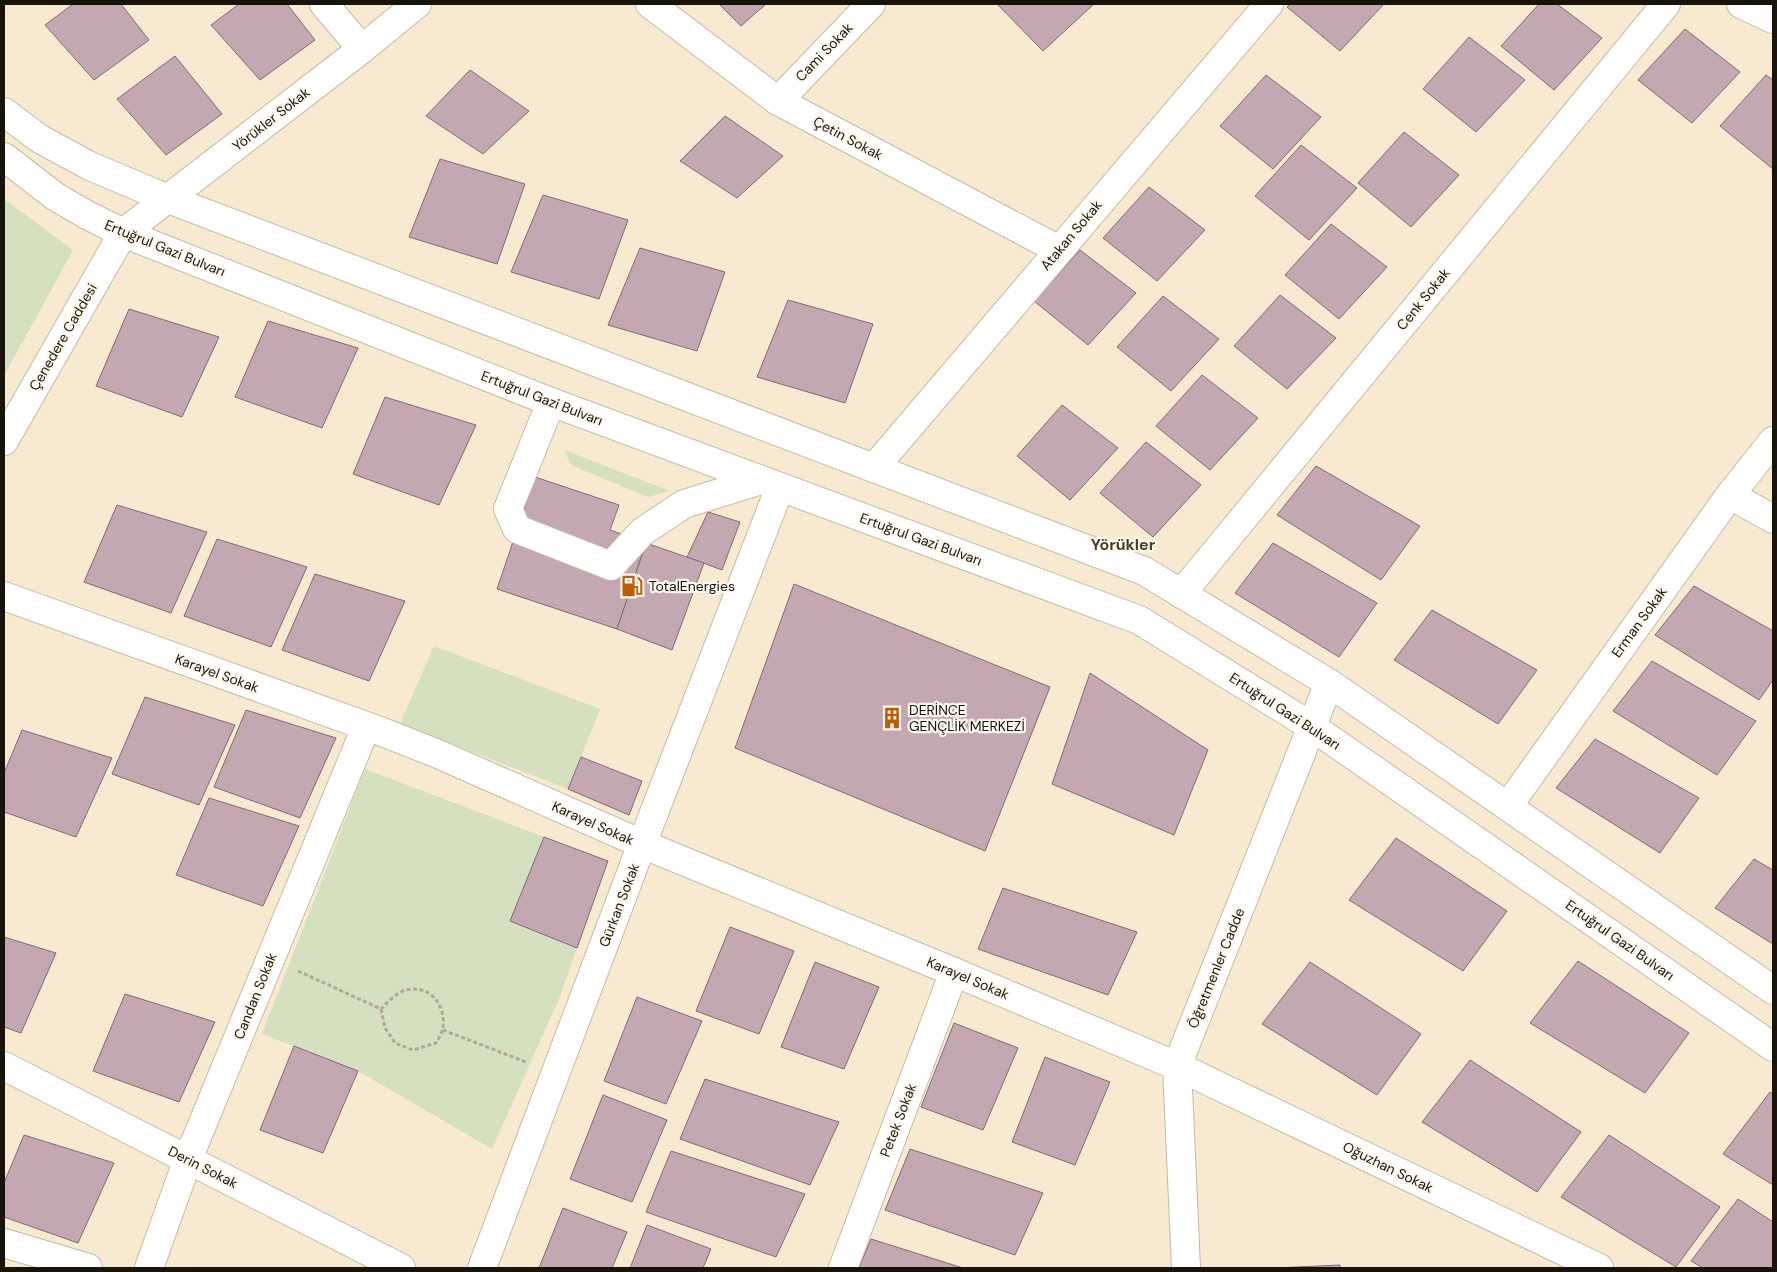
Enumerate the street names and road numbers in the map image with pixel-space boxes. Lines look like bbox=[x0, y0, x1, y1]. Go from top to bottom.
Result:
street label: Cami Sokak bbox=[791, 19, 857, 85]
street label: Yörükler Sokak bbox=[229, 83, 313, 155]
street label: Çetin Sokak bbox=[810, 112, 886, 164]
street label: Atakan Sokak bbox=[1036, 196, 1106, 274]
street label: Ertuğrul Gazi Bulvarı bbox=[102, 216, 228, 280]
street label: Cenk Sokak bbox=[1392, 264, 1454, 334]
street label: Çenedere Caddesi bbox=[25, 280, 101, 394]
street label: Ertuğrul Gazi Bulvarı bbox=[479, 367, 605, 429]
street label: Ertuğrul Gazi Bulvarı bbox=[857, 509, 985, 569]
street label: Erman Sokak bbox=[1607, 583, 1671, 661]
street label: Karayel Sokak bbox=[173, 649, 261, 697]
street label: Ertuğrul Gazi Bulvarı bbox=[1226, 668, 1344, 754]
street label: Karayel Sokak bbox=[549, 797, 637, 849]
street label: Gürkan Sokak bbox=[595, 861, 643, 949]
street label: Ertuğrul Gazi Bulvarı bbox=[1562, 896, 1678, 984]
street label: Öğretmenler Cadde bbox=[1184, 905, 1248, 1031]
street label: Candan Sokak bbox=[229, 950, 281, 1042]
street label: Karayel Sokak bbox=[924, 953, 1012, 1003]
street label: Petek Sokak bbox=[876, 1081, 920, 1159]
street label: Oğuzhan Sokak bbox=[1340, 1137, 1436, 1197]
street label: Derin Sokak bbox=[165, 1142, 241, 1192]

